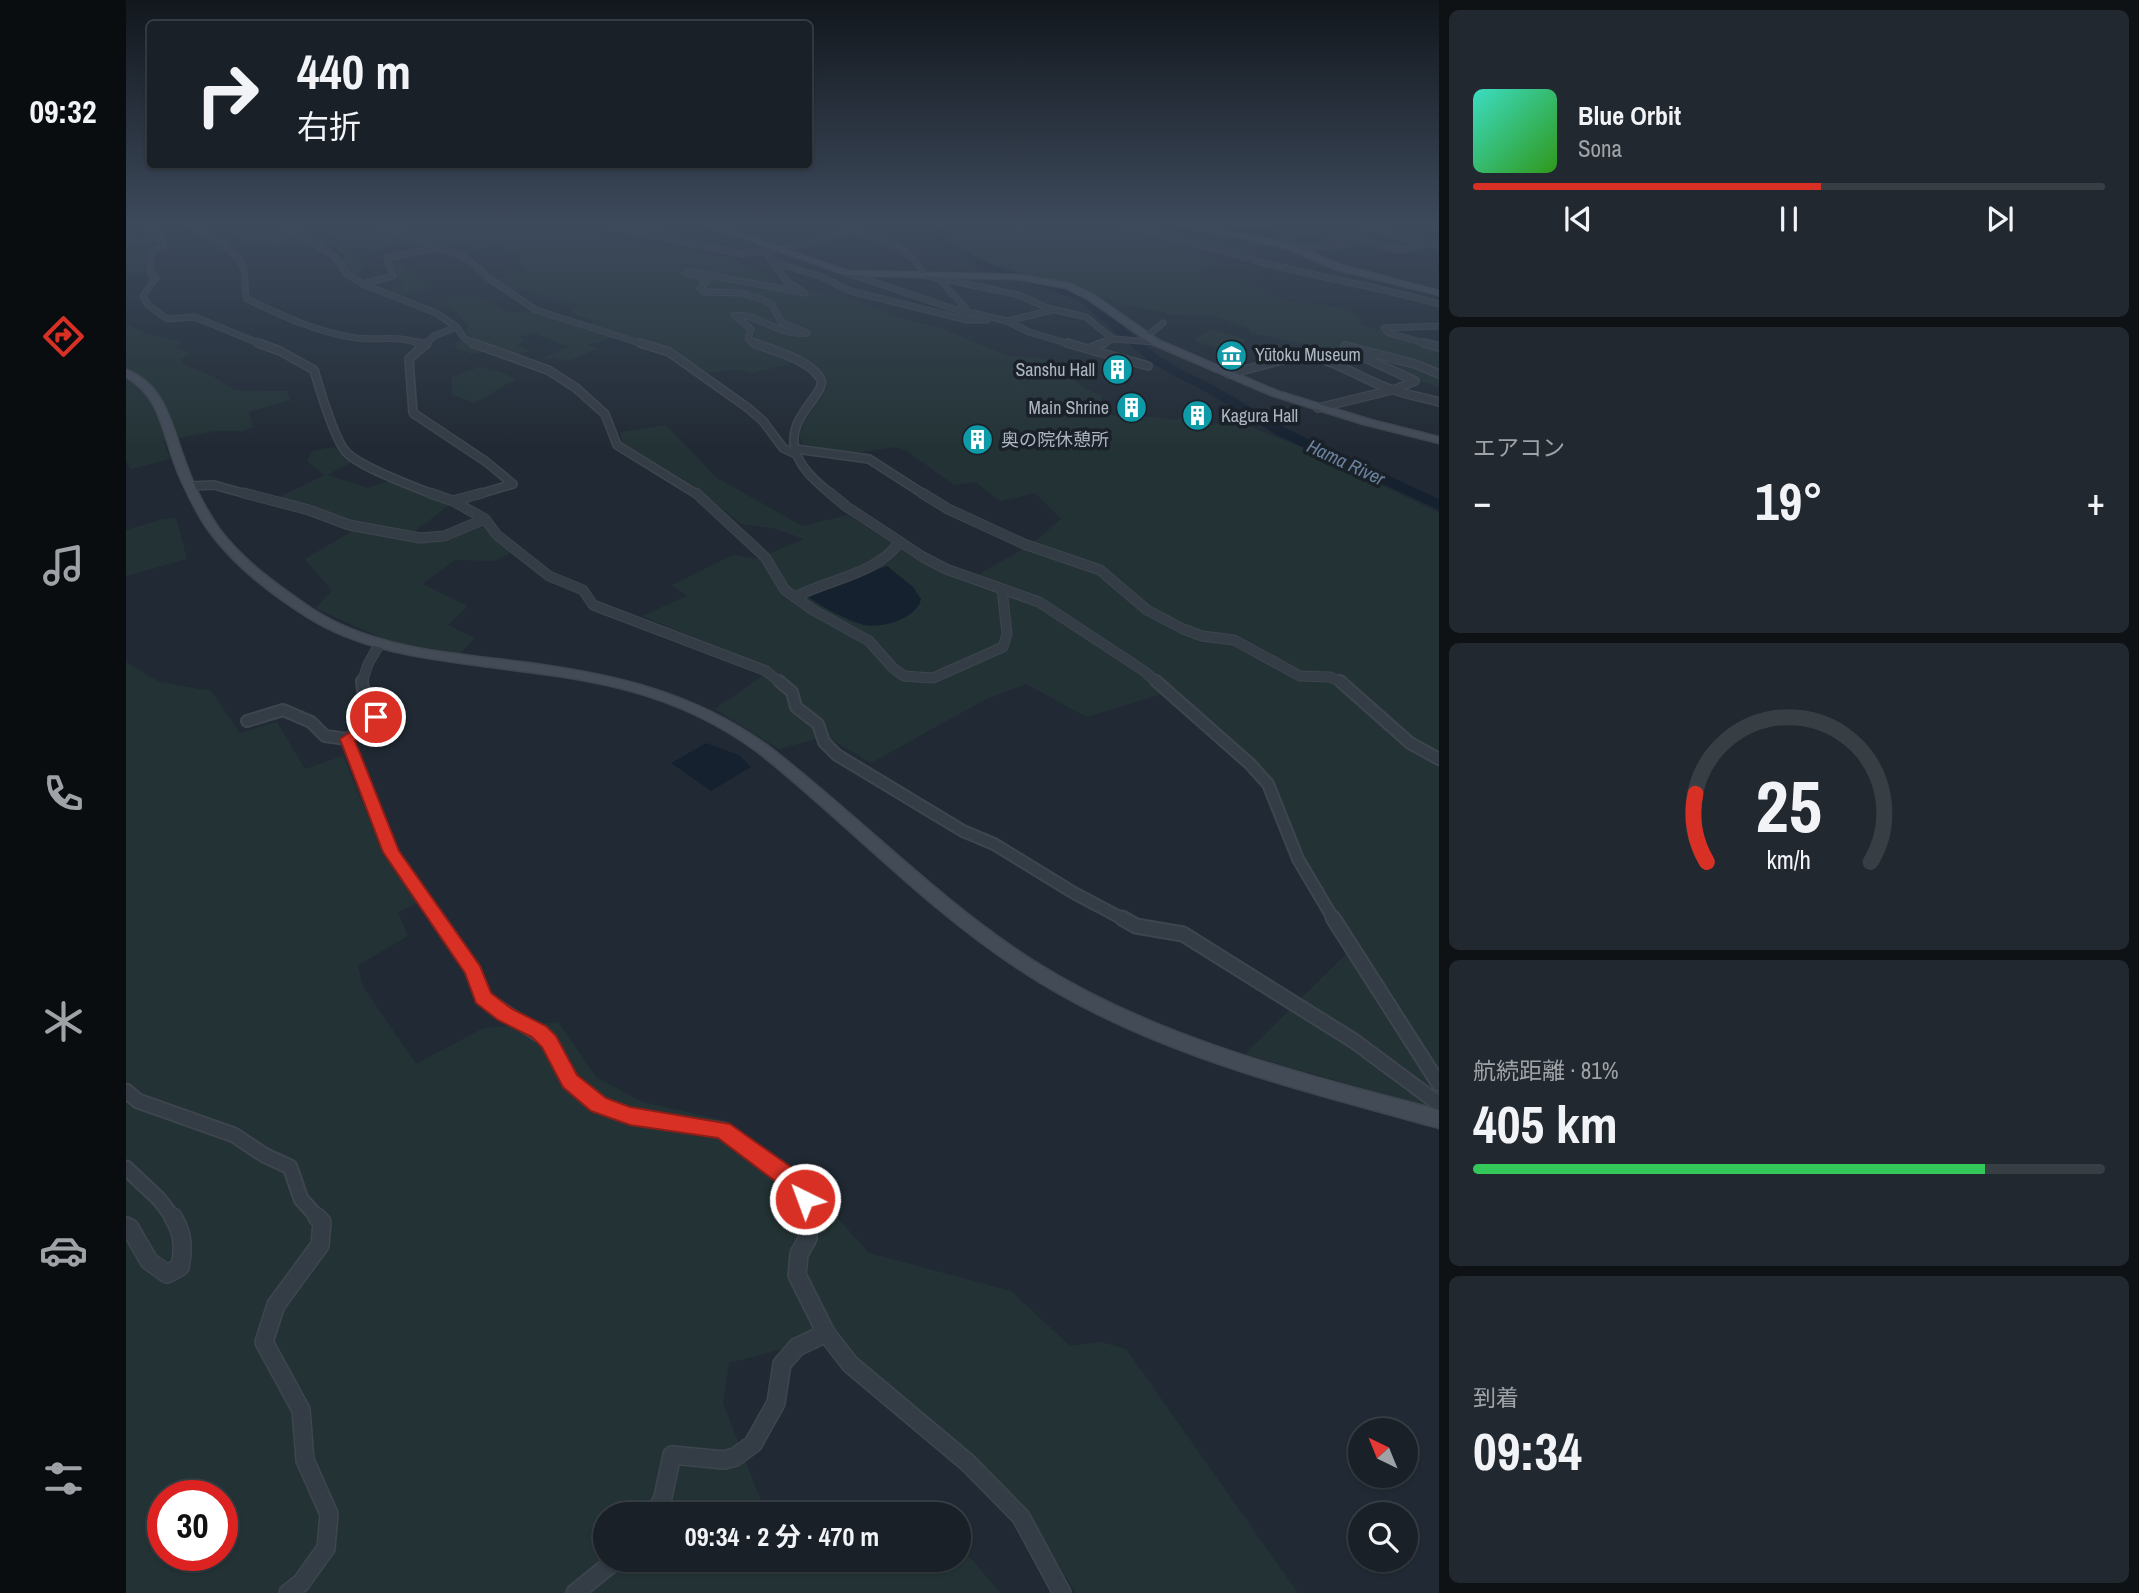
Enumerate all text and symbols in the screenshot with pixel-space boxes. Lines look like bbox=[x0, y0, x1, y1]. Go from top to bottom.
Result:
text: 440 m bbox=[297, 38, 411, 104]
icon: right bbox=[182, 49, 273, 140]
text: 09:32 bbox=[29, 90, 97, 133]
text: Blue Orbit bbox=[1578, 98, 1681, 133]
text: 右折 bbox=[297, 105, 361, 148]
text: Sona bbox=[1578, 133, 1622, 164]
icon: previous bbox=[1559, 200, 1597, 238]
icon: pause bbox=[1770, 200, 1808, 238]
icon: next bbox=[1981, 200, 2019, 238]
icon: directions bbox=[39, 312, 88, 361]
museum icon: Yūtoku Museum bbox=[1215, 338, 1249, 372]
place label: Yūtoku Museum bbox=[1255, 342, 1361, 367]
building icon: Sanshu Hall bbox=[1101, 353, 1135, 387]
place label: Sanshu Hall bbox=[1015, 357, 1095, 382]
building icon: Main Shrine bbox=[1115, 391, 1149, 425]
place label: Main Shrine bbox=[1029, 395, 1109, 420]
building icon: Kagura Hall bbox=[1181, 399, 1215, 433]
place label: Kagura Hall bbox=[1221, 403, 1298, 428]
building icon: 奥の院休憩所 bbox=[961, 423, 995, 457]
place label: 奥の院休憩所 bbox=[1001, 427, 1109, 452]
text: エアコン bbox=[1473, 432, 1565, 463]
water label: Hama River bbox=[1303, 433, 1390, 492]
text: 19° bbox=[1755, 466, 1823, 536]
text: − bbox=[1473, 476, 1491, 527]
text: + bbox=[2087, 476, 2105, 527]
icon: music bbox=[39, 541, 88, 590]
pin bbox=[346, 687, 406, 747]
icon: arrive bbox=[357, 698, 395, 736]
text: 25 bbox=[1756, 758, 1822, 856]
icon: phone bbox=[39, 769, 88, 818]
text: km/h bbox=[1767, 843, 1811, 877]
icon: climate bbox=[39, 997, 88, 1046]
text: 航続距離 · 81% bbox=[1473, 1055, 1618, 1086]
text: 405 km bbox=[1473, 1089, 1618, 1159]
position arrow bbox=[768, 1162, 842, 1236]
icon: car bbox=[39, 1226, 88, 1275]
text: 到着 bbox=[1473, 1382, 1519, 1413]
text: 09:34 bbox=[1473, 1416, 1582, 1486]
north arrow bbox=[1348, 1418, 1418, 1488]
map controls bbox=[1348, 1418, 1418, 1572]
icon: filters bbox=[39, 1454, 88, 1503]
speed limit sign: 30 bbox=[147, 1480, 238, 1571]
button: search bbox=[1348, 1502, 1418, 1572]
text: 09:34 · 2 分 · 470 m bbox=[685, 1519, 879, 1554]

